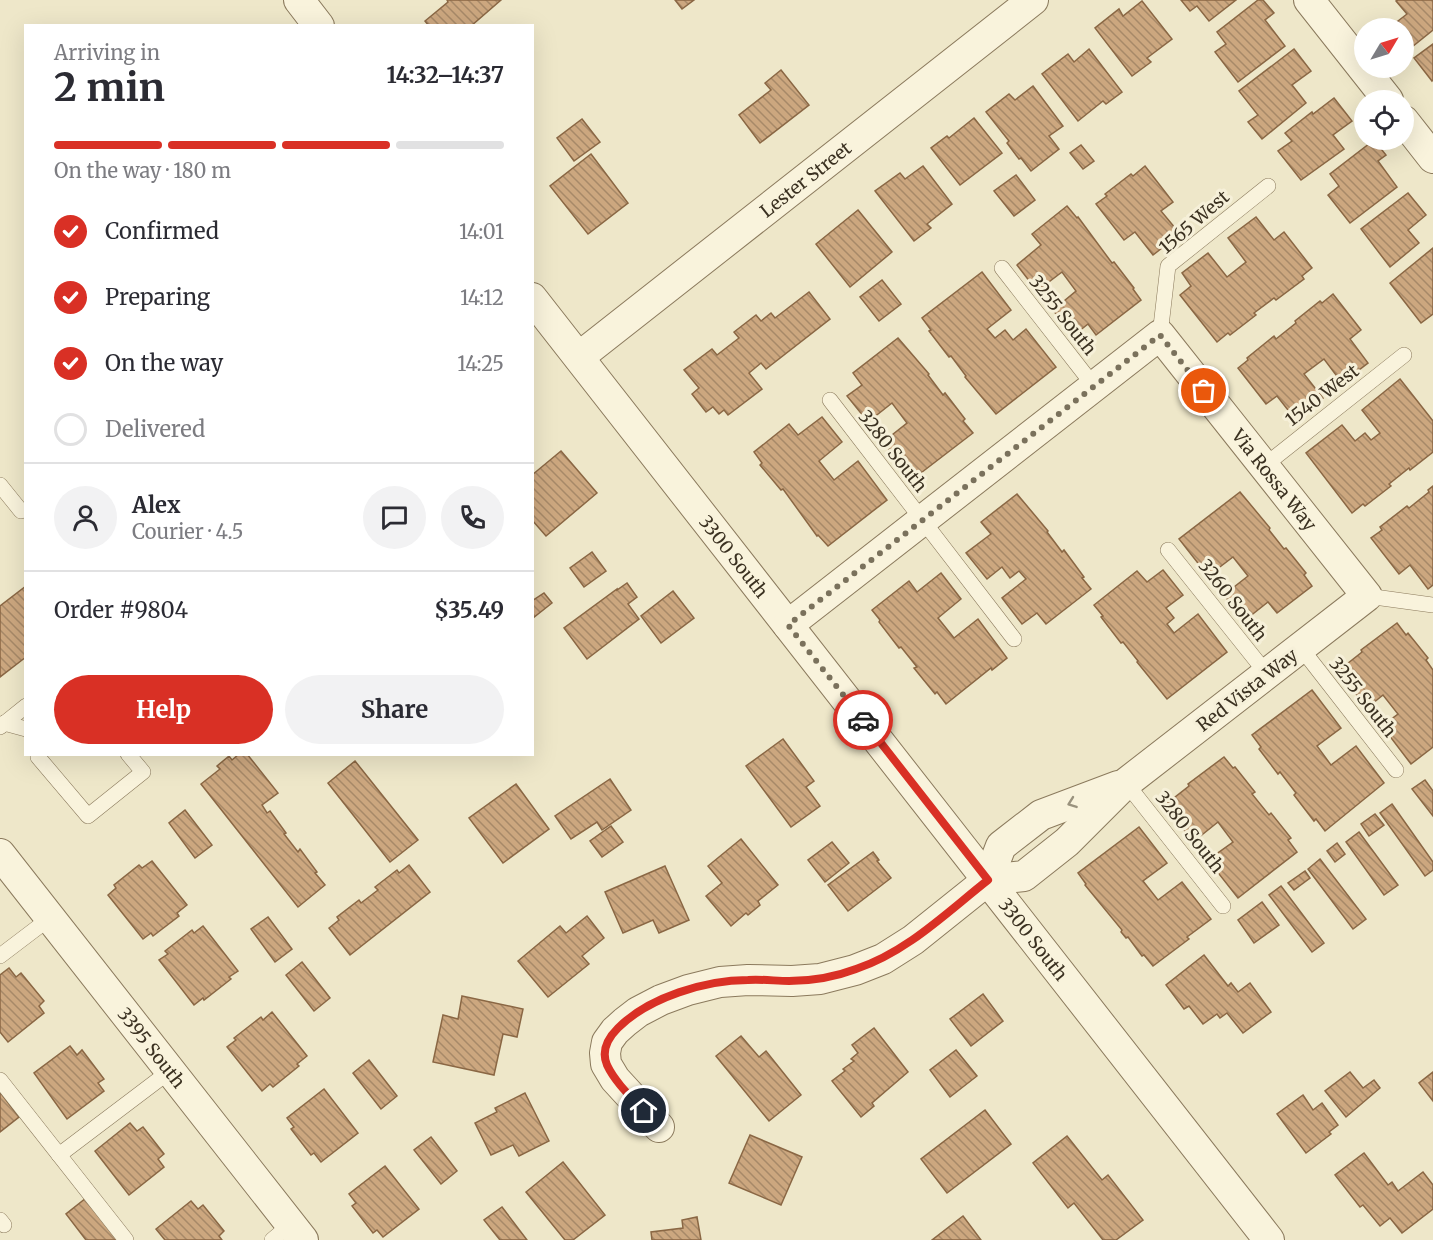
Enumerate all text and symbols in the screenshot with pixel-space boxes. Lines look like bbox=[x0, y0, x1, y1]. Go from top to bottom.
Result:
north arrow bbox=[1354, 18, 1414, 78]
map controls bbox=[1354, 18, 1414, 150]
text: Arriving in bbox=[54, 40, 160, 65]
text: 14:32–14:37 bbox=[386, 61, 504, 89]
text: 2 min bbox=[54, 63, 165, 112]
button: locate bbox=[1354, 90, 1414, 150]
street label: Lester Street bbox=[755, 136, 856, 222]
text: On the way · 180 m bbox=[54, 158, 231, 183]
street label: 1565 West bbox=[1154, 185, 1234, 259]
icon: check bbox=[54, 215, 87, 248]
text: Confirmed bbox=[105, 217, 219, 245]
text: 14:01 bbox=[459, 219, 504, 244]
street label: 3255 South bbox=[1025, 270, 1101, 360]
icon: check bbox=[54, 281, 87, 314]
text: Preparing bbox=[105, 283, 210, 311]
text: 14:12 bbox=[460, 285, 504, 310]
icon: check bbox=[54, 347, 87, 380]
text: On the way bbox=[105, 349, 223, 377]
text: 14:25 bbox=[457, 351, 504, 376]
street label: 1540 West bbox=[1281, 359, 1363, 431]
pin bbox=[1178, 365, 1229, 416]
icon: bag bbox=[1187, 374, 1220, 407]
street label: 3280 South bbox=[854, 405, 932, 497]
text: Delivered bbox=[105, 415, 205, 443]
street label: Via Rossa Way bbox=[1227, 423, 1322, 535]
button: person bbox=[54, 486, 117, 549]
button: chat bbox=[363, 486, 426, 549]
button: phone bbox=[441, 486, 504, 549]
text: Alex bbox=[132, 491, 181, 519]
street label: 3300 South bbox=[695, 510, 774, 602]
text: Courier · 4.5 bbox=[132, 519, 244, 544]
street label: 3260 South bbox=[1194, 554, 1272, 646]
text: Order #9804 bbox=[54, 596, 188, 624]
text: $35.49 bbox=[434, 596, 504, 624]
street label: Red Vista Way bbox=[1192, 643, 1302, 737]
street label: 3255 South bbox=[1325, 652, 1401, 742]
button: Help bbox=[54, 675, 273, 744]
button: Share bbox=[285, 675, 504, 744]
courier bbox=[833, 690, 893, 750]
icon: car bbox=[847, 704, 880, 737]
street label: 3280 South bbox=[1151, 786, 1229, 878]
one-way arrow bbox=[1067, 796, 1077, 809]
street label: 3300 South bbox=[994, 893, 1073, 985]
street label: 3395 South bbox=[113, 1003, 191, 1092]
pin bbox=[618, 1085, 669, 1136]
icon: home bbox=[627, 1094, 660, 1127]

